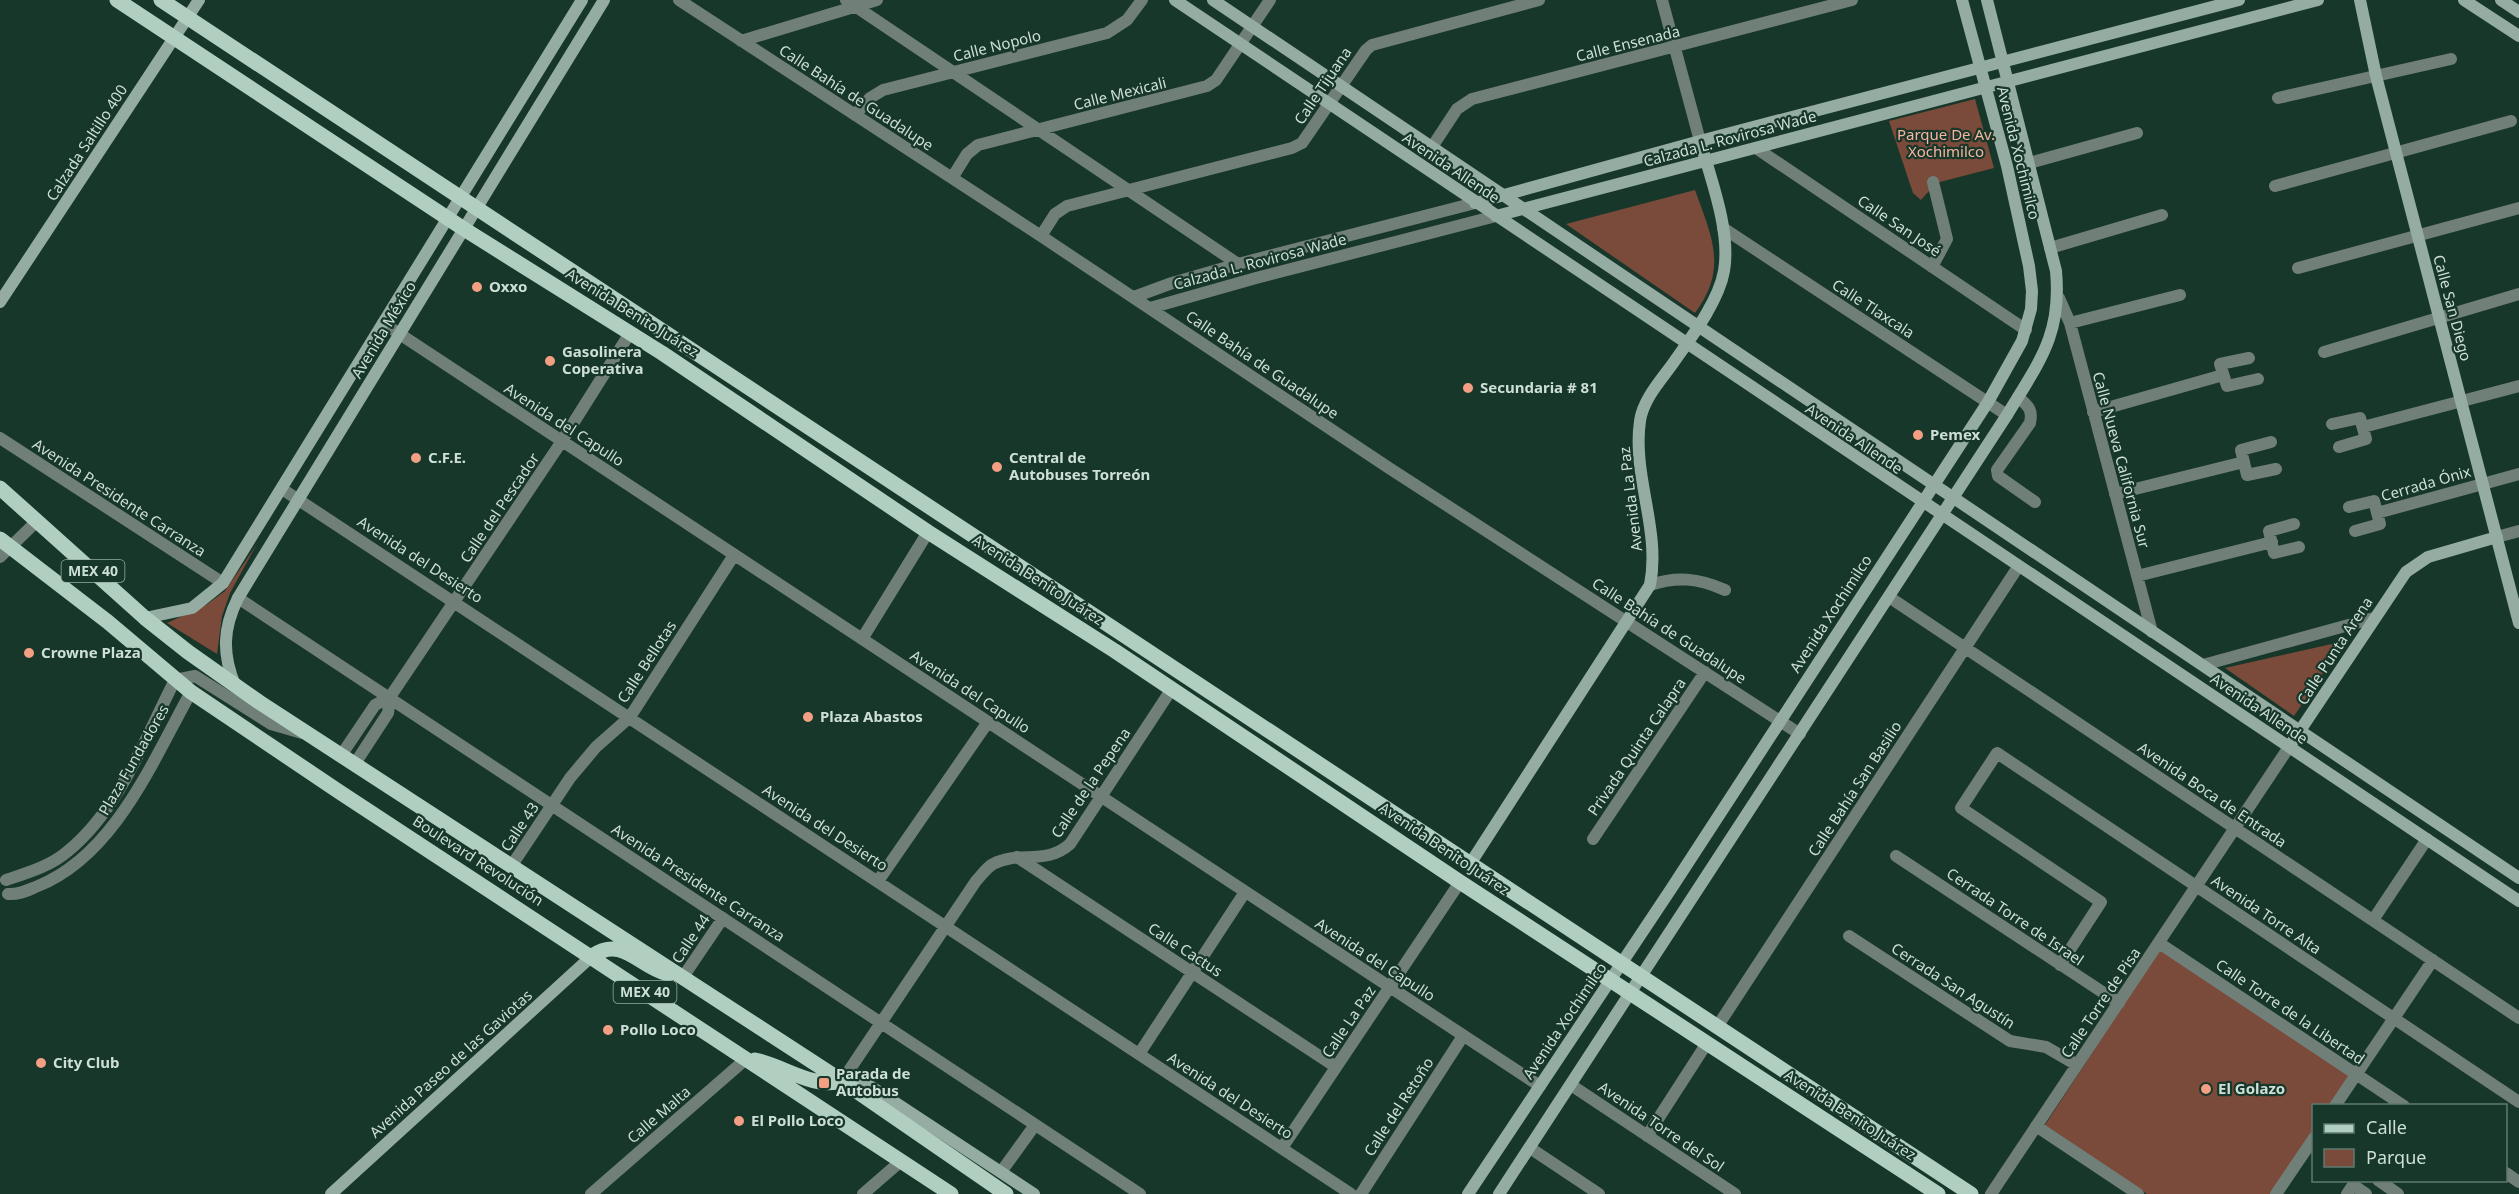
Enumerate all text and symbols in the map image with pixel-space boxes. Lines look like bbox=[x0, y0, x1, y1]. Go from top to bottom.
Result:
street label: Calle Ensenada bbox=[1574, 20, 1682, 66]
street label: Calle Nopolo bbox=[951, 24, 1043, 66]
street label: Calle Bahía de Guadalupe bbox=[775, 40, 938, 155]
street label: Calle Tijuana bbox=[1289, 43, 1355, 128]
street label: Calle Mexicali bbox=[1071, 72, 1168, 114]
street label: Calzada Saltillo 400 bbox=[41, 80, 131, 205]
street label: Avenida Xochimilco bbox=[1993, 84, 2045, 221]
street label: Calzada L. Rovirosa Wade bbox=[1641, 105, 1818, 171]
park label: Parque De Av. Xochimilco bbox=[1897, 124, 1995, 161]
street label: Avenida Allende bbox=[1399, 127, 1504, 207]
street label: Calle San José bbox=[1854, 190, 1945, 260]
street label: Calzada L. Rovirosa Wade bbox=[1171, 228, 1348, 294]
street label: Calle San Diego bbox=[2429, 252, 2477, 363]
street label: Avenida Benito Juárez bbox=[562, 263, 703, 361]
street label: Calle Tlaxcala bbox=[1829, 274, 1918, 342]
place label: Oxxo bbox=[489, 276, 527, 296]
street label: Avenida México bbox=[346, 277, 420, 382]
marker: Oxxo bbox=[470, 280, 484, 294]
street label: Calle Bahía de Guadalupe bbox=[1182, 305, 1343, 423]
place label: Gasolinera Coperativa bbox=[562, 341, 643, 378]
marker: Gasolinera Coperativa bbox=[543, 354, 557, 368]
street label: Calle Nueva California Sur bbox=[2089, 369, 2155, 550]
place label: Secundaria # 81 bbox=[1480, 377, 1598, 397]
street label: Avenida del Capullo bbox=[501, 378, 628, 470]
marker: Secundaria # 81 bbox=[1461, 381, 1475, 395]
street label: Avenida Allende bbox=[1802, 398, 1907, 478]
place label: Pemex bbox=[1930, 424, 1981, 444]
marker: Pemex bbox=[1911, 428, 1925, 442]
street label: Avenida Presidente Carranza bbox=[29, 434, 210, 561]
street label: Avenida La Paz bbox=[1614, 446, 1646, 552]
place label: C.F.E. bbox=[428, 447, 466, 467]
place label: Central de Autobuses Torreón bbox=[1009, 447, 1150, 484]
street label: Calle del Pescador bbox=[455, 449, 543, 566]
marker: C.F.E. bbox=[409, 451, 423, 465]
marker: Central de Autobuses Torreón bbox=[990, 460, 1004, 474]
street label: Cerrada Ónix bbox=[2378, 461, 2473, 505]
street label: Avenida del Desierto bbox=[354, 511, 487, 607]
street label: Avenida Benito Juárez bbox=[969, 529, 1108, 629]
street label: Avenida Xochimilco bbox=[1785, 551, 1876, 676]
road number: MEX 40 bbox=[62, 560, 124, 582]
street label: Calle Bahía de Guadalupe bbox=[1588, 573, 1751, 688]
street label: Calle Punta Arena bbox=[2292, 593, 2377, 708]
street label: Calle Bellotas bbox=[612, 617, 680, 706]
place label: Crowne Plaza bbox=[41, 642, 141, 662]
street label: Avenida del Capullo bbox=[907, 645, 1034, 737]
marker: Crowne Plaza bbox=[22, 646, 36, 660]
street label: Avenida Allende bbox=[2207, 668, 2312, 748]
street label: Privada Quinta Calapra bbox=[1583, 674, 1690, 819]
street label: Plaza Fundadores bbox=[93, 701, 173, 818]
place label: Plaza Abastos bbox=[820, 706, 923, 726]
marker: Plaza Abastos bbox=[801, 710, 815, 724]
street label: Calle Bahía San Basilio bbox=[1803, 717, 1905, 860]
street label: Calle de la Pepena bbox=[1046, 724, 1134, 841]
street label: Avenida Boca de Entrada bbox=[2134, 737, 2291, 851]
street label: Avenida del Desierto bbox=[759, 779, 892, 875]
street label: Avenida Benito Juárez bbox=[1375, 797, 1514, 899]
street label: Calle 43 bbox=[495, 798, 543, 855]
street label: Boulevard Revolución bbox=[409, 810, 548, 910]
street label: Avenida Presidente Carranza bbox=[608, 819, 789, 946]
street label: Cerrada Torre de Israel bbox=[1943, 863, 2088, 970]
street label: Avenida Torre Alta bbox=[2208, 870, 2325, 958]
street label: Calle 44 bbox=[666, 910, 714, 967]
street label: Avenida del Capullo bbox=[1312, 913, 1439, 1005]
street label: Calle Cactus bbox=[1144, 918, 1227, 981]
street label: Cerrada San Agustín bbox=[1888, 938, 2019, 1033]
street label: Calle Torre de Pisa bbox=[2056, 943, 2145, 1061]
street label: Calle Torre de la Libertad bbox=[2212, 954, 2369, 1068]
street label: Avenida Xochimilco bbox=[1518, 958, 1611, 1083]
road number: MEX 40 bbox=[614, 981, 676, 1003]
street label: Calle La Paz bbox=[1317, 982, 1380, 1061]
street label: Avenida Paseo de las Gaviotas bbox=[365, 985, 536, 1142]
place label: Pollo Loco bbox=[620, 1019, 696, 1039]
marker: Pollo Loco bbox=[601, 1023, 615, 1037]
street label: Avenida del Desierto bbox=[1164, 1047, 1297, 1143]
place label: City Club bbox=[53, 1052, 119, 1072]
street label: Calle del Retoño bbox=[1359, 1053, 1438, 1160]
marker: City Club bbox=[34, 1056, 48, 1070]
place label: Parada de Autobus bbox=[836, 1063, 911, 1100]
street label: Avenida Benito Juárez bbox=[1781, 1064, 1920, 1164]
marker: Parada de Autobus bbox=[817, 1076, 831, 1090]
street label: Avenida Torre del Sol bbox=[1595, 1077, 1728, 1176]
place label: El Golazo bbox=[2218, 1078, 2285, 1098]
street label: Calle Malta bbox=[622, 1081, 694, 1147]
marker: El Golazo bbox=[2199, 1082, 2213, 1096]
legend bbox=[2312, 1104, 2507, 1182]
place label: El Pollo Loco bbox=[751, 1110, 844, 1130]
marker: El Pollo Loco bbox=[732, 1114, 746, 1128]
text: Calle bbox=[2366, 1115, 2407, 1139]
text: Parque bbox=[2366, 1145, 2426, 1169]

